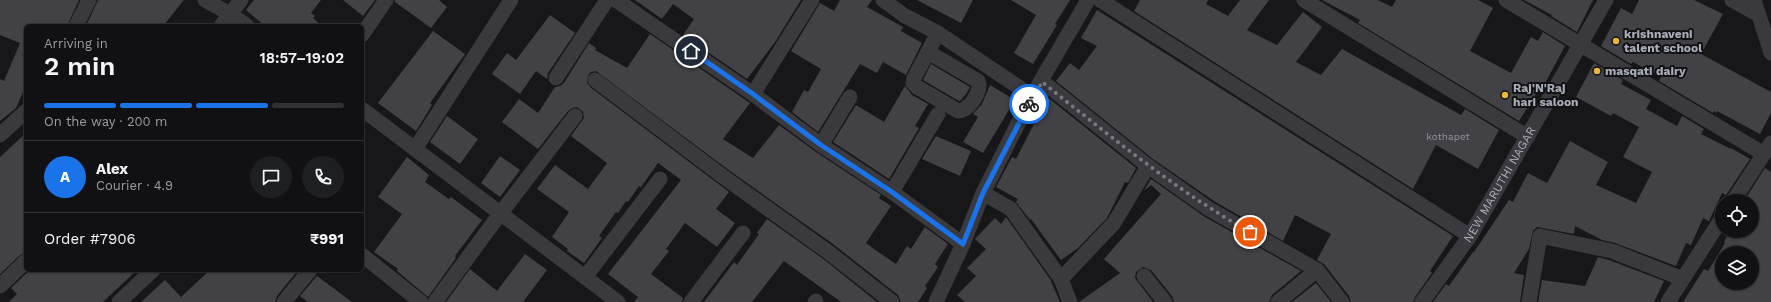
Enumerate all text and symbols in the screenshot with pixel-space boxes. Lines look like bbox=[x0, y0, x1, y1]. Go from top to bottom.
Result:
place label: krishnaveni talent school bbox=[1624, 27, 1702, 55]
pin bbox=[674, 34, 708, 68]
text: Arriving in bbox=[44, 36, 108, 51]
marker: krishnaveni talent school bbox=[1611, 36, 1621, 46]
icon: home bbox=[680, 40, 702, 62]
text: 18:57–19:02 bbox=[259, 49, 344, 67]
text: 2 min bbox=[44, 51, 115, 81]
place label: masqati dairy bbox=[1605, 64, 1686, 78]
marker: masqati dairy bbox=[1592, 66, 1602, 76]
place label: Raj'N'Raj hari saloon bbox=[1513, 81, 1579, 109]
courier bbox=[1009, 84, 1049, 124]
marker: Raj'N'Raj hari saloon bbox=[1500, 90, 1510, 100]
icon: bike bbox=[1018, 93, 1040, 115]
text: On the way · 200 m bbox=[44, 114, 168, 129]
street label: NEW MARUTHI NAGAR bbox=[1461, 124, 1538, 245]
house number: kothapet bbox=[1426, 131, 1471, 142]
button: chat bbox=[250, 156, 292, 198]
button: phone bbox=[302, 156, 344, 198]
text: Alex bbox=[96, 160, 128, 178]
text: A bbox=[60, 168, 70, 186]
text: Courier · 4.9 bbox=[96, 178, 173, 193]
map controls bbox=[1715, 194, 1759, 290]
button: locate bbox=[1715, 194, 1759, 238]
pin bbox=[1233, 215, 1267, 249]
icon: bag bbox=[1239, 221, 1261, 243]
text: Order #7906 bbox=[44, 230, 136, 248]
text: ₹991 bbox=[310, 230, 344, 248]
button: layers bbox=[1715, 246, 1759, 290]

